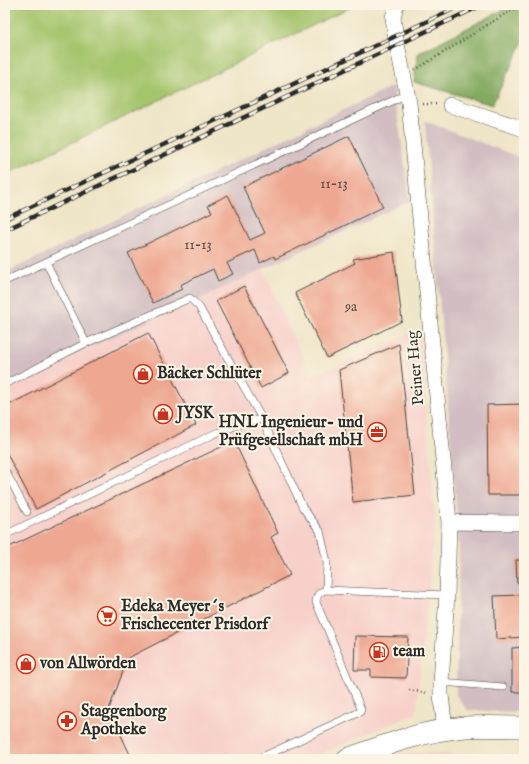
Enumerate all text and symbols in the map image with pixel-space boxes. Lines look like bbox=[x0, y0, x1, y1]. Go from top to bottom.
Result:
house number: 11-13 bbox=[320, 175, 348, 193]
house number: 11-13 bbox=[184, 236, 212, 254]
house number: 9a bbox=[344, 298, 358, 316]
street label: Peiner Hag bbox=[403, 329, 429, 406]
shop icon: Bäcker Schlüter bbox=[132, 363, 154, 385]
place label: Bäcker Schlüter bbox=[157, 364, 262, 384]
shop icon: JYSK bbox=[152, 403, 174, 425]
place label: JYSK bbox=[175, 404, 216, 424]
place label: HNL Ingenieur- und Prüfgesellschaft mbH bbox=[219, 413, 363, 451]
office icon: HNL Ingenieur- und Prüfgesellschaft mbH bbox=[366, 421, 388, 443]
place label: Edeka Meyer´s Frischecenter Prisdorf bbox=[121, 597, 271, 635]
supermarket icon: Edeka Meyer´s Frischecenter Prisdorf bbox=[96, 605, 118, 627]
fuel station icon: team bbox=[368, 641, 390, 663]
place label: team bbox=[392, 642, 426, 662]
shop icon: von Allwörden bbox=[15, 653, 37, 675]
place label: von Allwörden bbox=[39, 654, 137, 674]
place label: Staggenborg Apotheke bbox=[80, 702, 168, 740]
pharmacy icon: Staggenborg Apotheke bbox=[56, 710, 78, 732]

